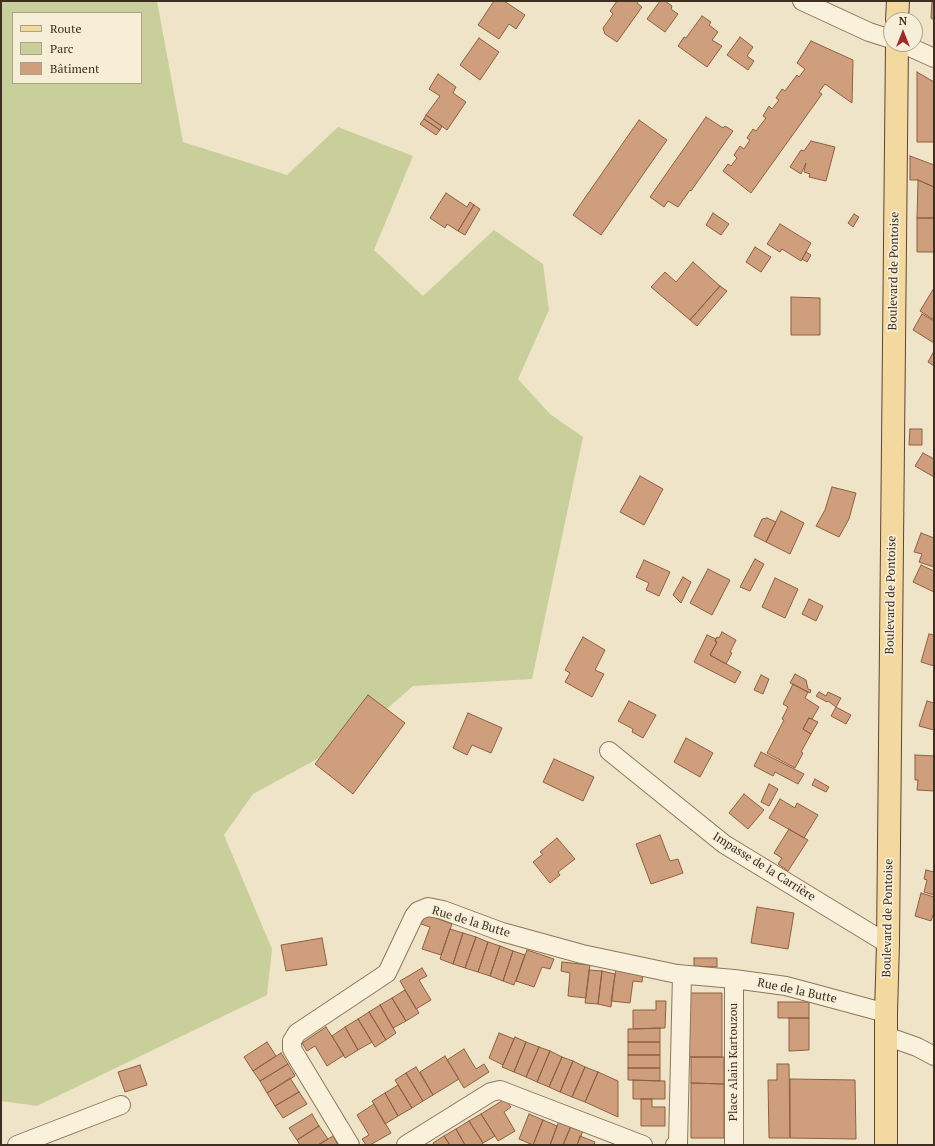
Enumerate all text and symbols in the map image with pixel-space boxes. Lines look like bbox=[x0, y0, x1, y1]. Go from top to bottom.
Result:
legend bbox=[12, 12, 142, 84]
north arrow bbox=[883, 12, 923, 52]
text: N bbox=[899, 14, 907, 28]
text: Route bbox=[50, 21, 81, 36]
text: Parc bbox=[50, 41, 73, 56]
text: Bâtiment bbox=[50, 61, 99, 76]
street label: Boulevard de Pontoise bbox=[886, 212, 902, 330]
street label: Boulevard de Pontoise bbox=[883, 536, 899, 654]
street label: Impasse de la Carrière bbox=[710, 830, 818, 904]
street label: Boulevard de Pontoise bbox=[880, 859, 896, 977]
street label: Rue de la Butte bbox=[430, 903, 512, 941]
street label: Rue de la Butte bbox=[756, 976, 838, 1006]
street label: Place Alain Kartouzou bbox=[727, 1003, 741, 1121]

